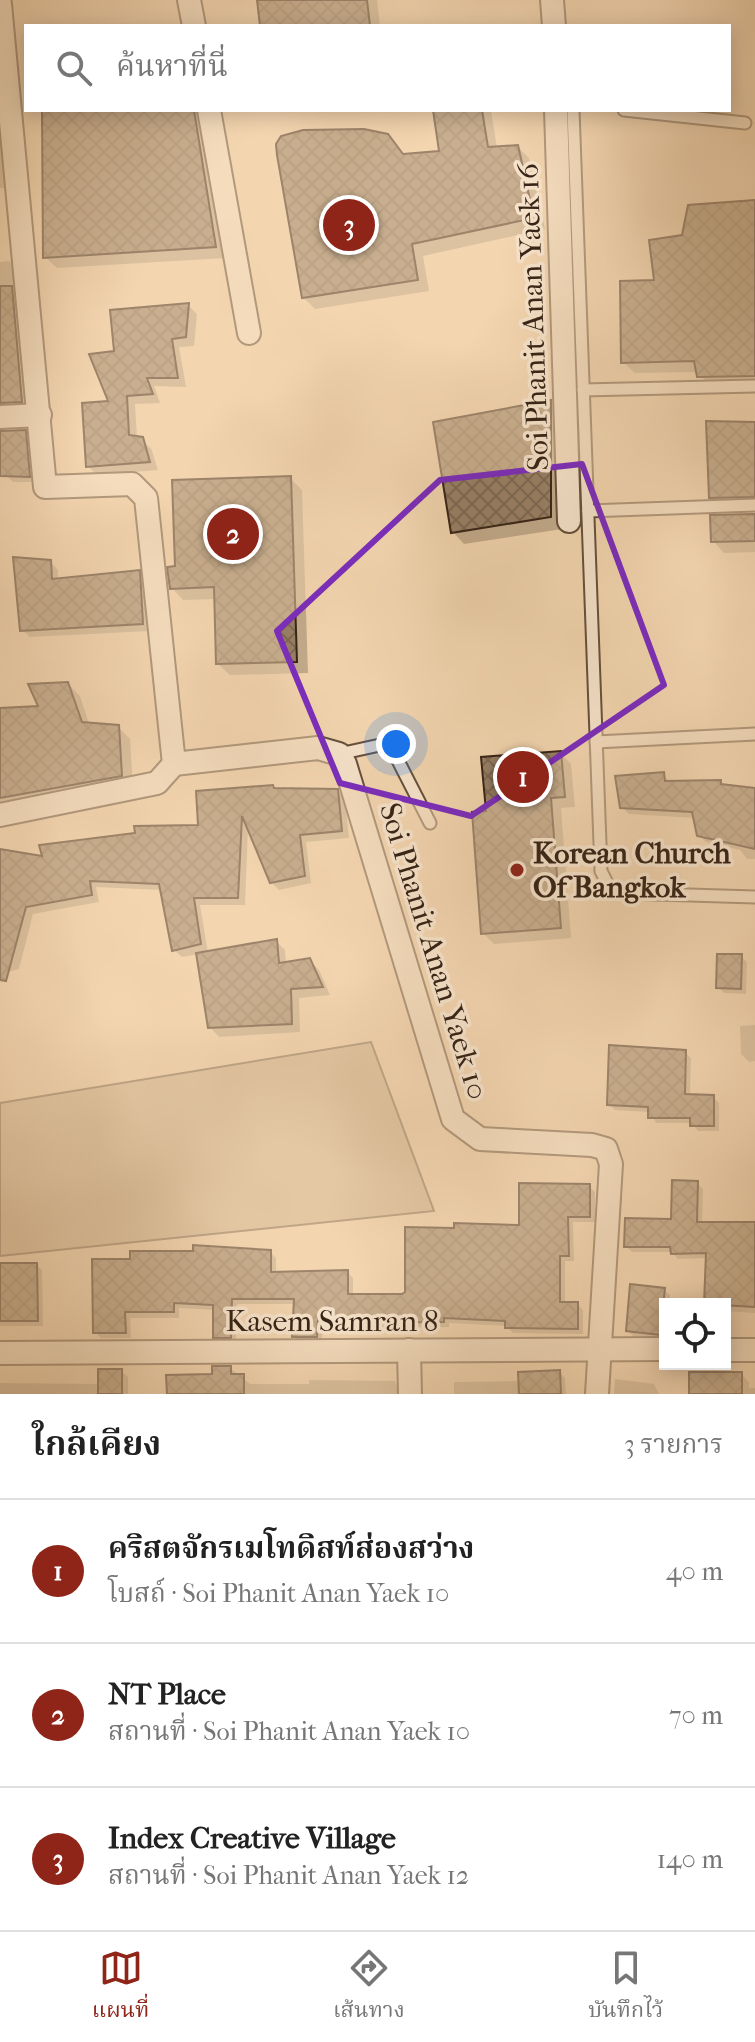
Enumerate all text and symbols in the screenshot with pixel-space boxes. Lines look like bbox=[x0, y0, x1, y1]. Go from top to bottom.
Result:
search box bbox=[24, 24, 731, 112]
icon: search bbox=[52, 46, 96, 90]
text: ค้นหาที่นี่ bbox=[116, 49, 228, 84]
street label: Soi Phanit Anan Yaek 16 bbox=[511, 162, 556, 471]
pin: 3 bbox=[323, 195, 375, 255]
pin: 2 bbox=[207, 504, 259, 564]
your location bbox=[376, 724, 416, 764]
pin: 1 bbox=[497, 747, 549, 807]
street label: Soi Phanit Anan Yaek 10 bbox=[372, 799, 495, 1104]
place label: Korean Church Of Bangkok bbox=[533, 836, 732, 905]
marker: Korean Church Of Bangkok bbox=[508, 861, 526, 879]
map controls bbox=[659, 1298, 731, 1370]
button: locate bbox=[659, 1298, 731, 1370]
street label: Kasem Samran 8 bbox=[225, 1304, 439, 1339]
text: ใกล้เคียง bbox=[32, 1424, 161, 1464]
text: 3 รายการ bbox=[624, 1429, 723, 1460]
text: คริสตจักรเมโทดิสท์ส่องสว่าง bbox=[108, 1531, 474, 1566]
text: 1 bbox=[53, 1556, 63, 1587]
text: 40 m bbox=[666, 1556, 723, 1587]
text: โบสถ์ · Soi Phanit Anan Yaek 10 bbox=[108, 1578, 449, 1609]
text: NT Place bbox=[108, 1677, 226, 1712]
text: 2 bbox=[51, 1700, 65, 1731]
text: 70 m bbox=[669, 1700, 723, 1731]
text: สถานที่ · Soi Phanit Anan Yaek 10 bbox=[108, 1716, 470, 1747]
text: Index Creative Village bbox=[108, 1821, 396, 1856]
text: 3 bbox=[53, 1844, 63, 1875]
text: 140 m bbox=[657, 1844, 723, 1875]
text: สถานที่ · Soi Phanit Anan Yaek 12 bbox=[108, 1860, 469, 1891]
tab: แผนที่ bbox=[92, 1946, 149, 2029]
tab: เส้นทาง bbox=[333, 1946, 405, 2029]
tab: บันทึกไว้ bbox=[588, 1946, 663, 2029]

